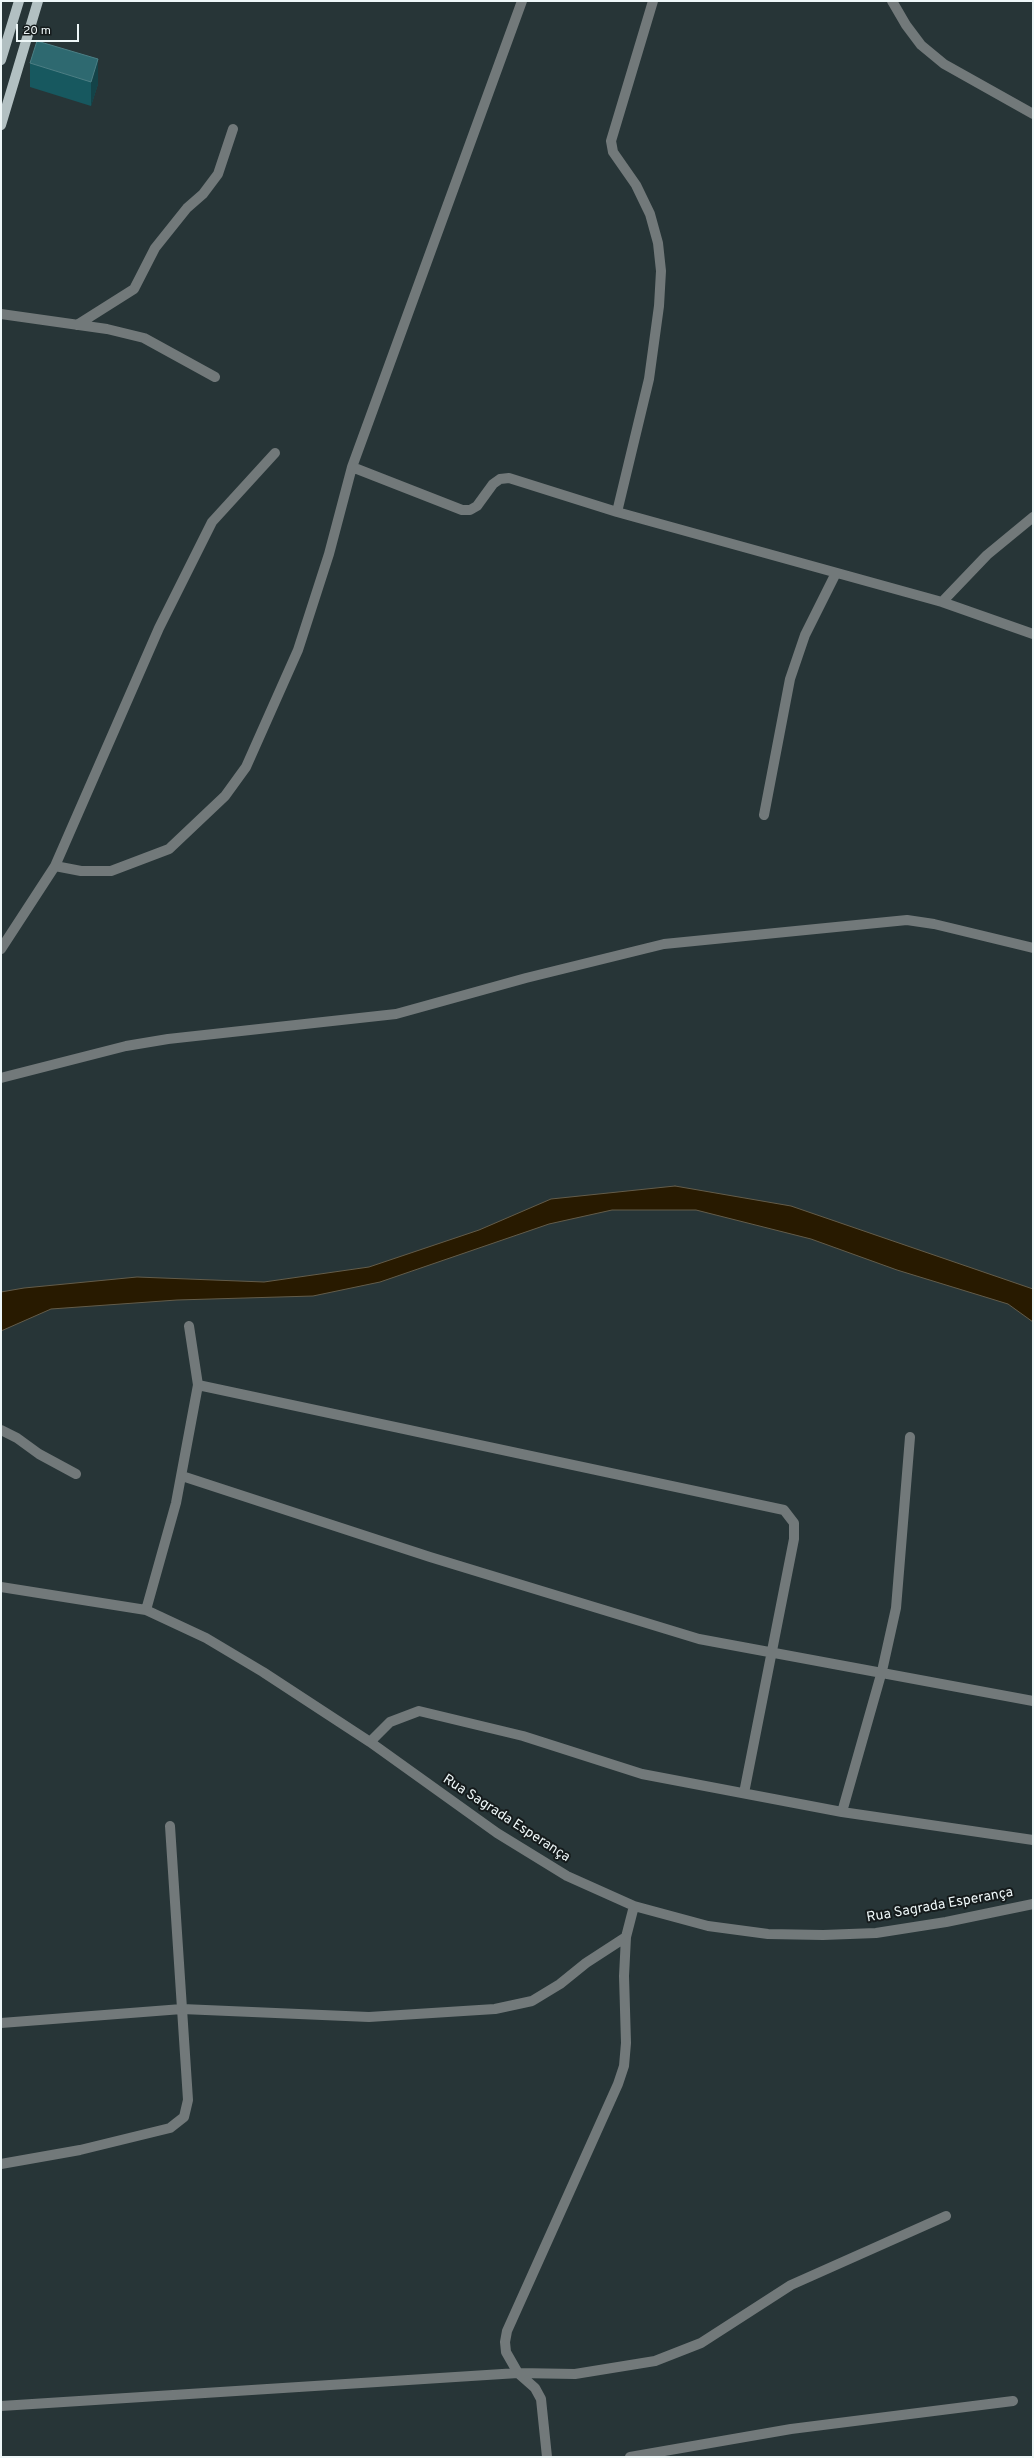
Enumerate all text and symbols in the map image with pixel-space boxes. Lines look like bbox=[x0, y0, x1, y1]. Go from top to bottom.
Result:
scale bar bbox=[18, 16, 81, 42]
text: 20 m bbox=[23, 23, 51, 39]
street label: Rua Sagrada Esperança bbox=[439, 1772, 573, 1866]
street label: Rua Sagrada Esperança bbox=[865, 1885, 1015, 1927]

